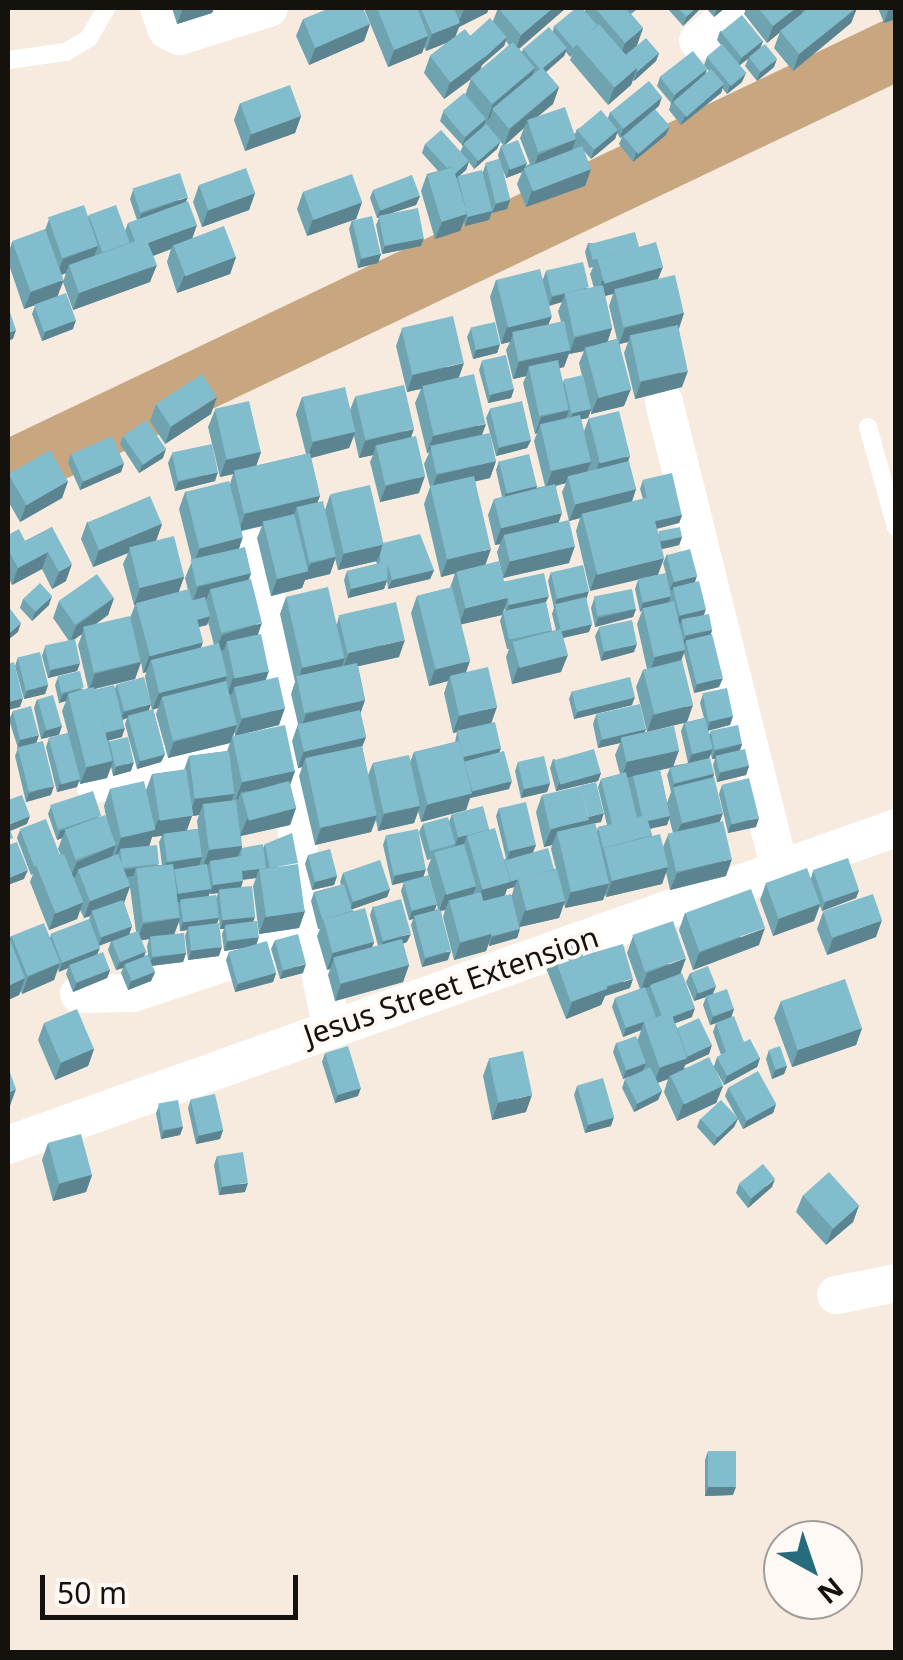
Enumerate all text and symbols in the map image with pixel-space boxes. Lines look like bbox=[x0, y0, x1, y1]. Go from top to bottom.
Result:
street label: Jesus Street Extension bbox=[299, 919, 603, 1053]
north arrow bbox=[763, 1520, 863, 1620]
scale bar bbox=[45, 1555, 302, 1617]
text: N bbox=[810, 1570, 852, 1613]
text: 50 m bbox=[57, 1572, 127, 1613]

